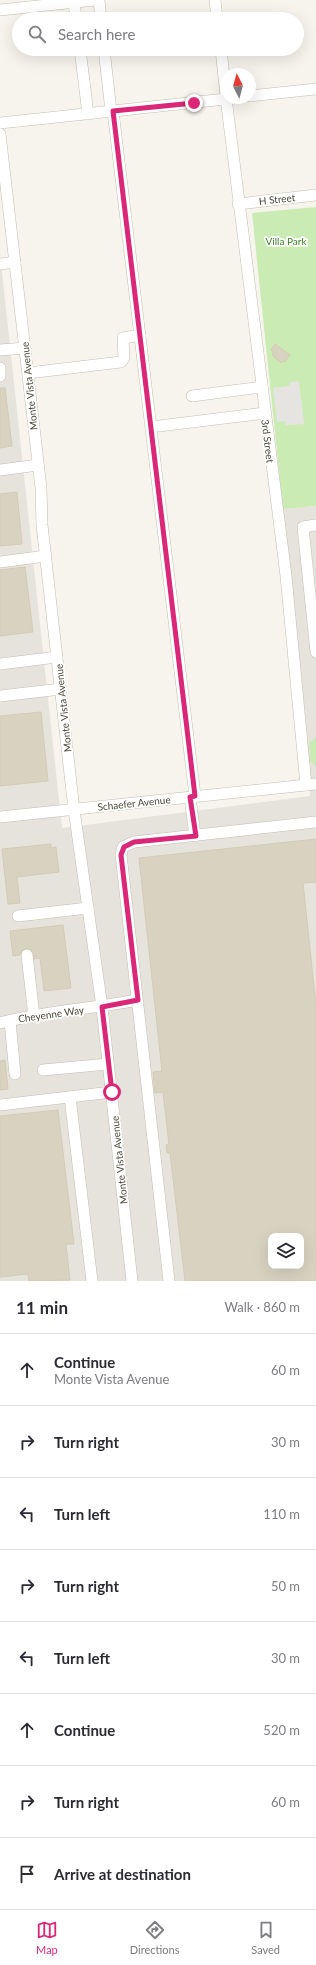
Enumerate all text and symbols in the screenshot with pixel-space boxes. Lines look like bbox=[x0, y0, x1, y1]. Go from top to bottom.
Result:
search box bbox=[12, 12, 304, 56]
icon: search bbox=[26, 23, 48, 45]
text: Search here bbox=[58, 25, 135, 43]
north arrow bbox=[220, 68, 256, 104]
route end bbox=[185, 94, 203, 112]
street label: H Street bbox=[258, 191, 296, 207]
park label: Villa Park bbox=[266, 235, 307, 247]
street label: Monte Vista Avenue bbox=[18, 341, 40, 431]
street label: 3rd Street bbox=[259, 419, 277, 464]
street label: Monte Vista Avenue bbox=[52, 663, 74, 753]
street label: Schaefer Avenue bbox=[97, 793, 171, 813]
street label: Cheyenne Way bbox=[17, 1003, 86, 1025]
route start bbox=[103, 1083, 121, 1101]
street label: Monte Vista Avenue bbox=[108, 1115, 130, 1205]
map controls bbox=[268, 1233, 304, 1269]
button: layers bbox=[268, 1233, 304, 1269]
text: 11 min bbox=[16, 1297, 68, 1318]
text: Walk · 860 m bbox=[224, 1299, 300, 1315]
text: Continue bbox=[54, 1353, 115, 1371]
icon: ahead bbox=[16, 1359, 38, 1381]
text: 60 m bbox=[271, 1362, 300, 1378]
text: Monte Vista Avenue bbox=[54, 1371, 169, 1387]
icon: right bbox=[16, 1431, 38, 1453]
text: Turn right bbox=[54, 1433, 119, 1451]
text: 30 m bbox=[271, 1434, 300, 1450]
icon: left bbox=[16, 1503, 38, 1525]
text: Turn left bbox=[54, 1505, 110, 1523]
text: 110 m bbox=[263, 1506, 300, 1522]
icon: right bbox=[16, 1575, 38, 1597]
text: Turn right bbox=[54, 1577, 119, 1595]
text: 50 m bbox=[271, 1578, 300, 1594]
icon: left bbox=[16, 1647, 38, 1669]
text: Turn left bbox=[54, 1649, 110, 1667]
text: 30 m bbox=[271, 1650, 300, 1666]
icon: ahead bbox=[16, 1719, 38, 1741]
text: Continue bbox=[54, 1721, 115, 1739]
text: 520 m bbox=[263, 1722, 300, 1738]
icon: right bbox=[16, 1791, 38, 1813]
text: Turn right bbox=[54, 1793, 119, 1811]
text: 60 m bbox=[271, 1794, 300, 1810]
icon: arrive bbox=[16, 1863, 38, 1885]
text: Arrive at destination bbox=[54, 1865, 191, 1883]
tab: Map bbox=[36, 1919, 58, 1956]
tab: Directions bbox=[130, 1919, 179, 1956]
tab: Saved bbox=[251, 1919, 280, 1956]

